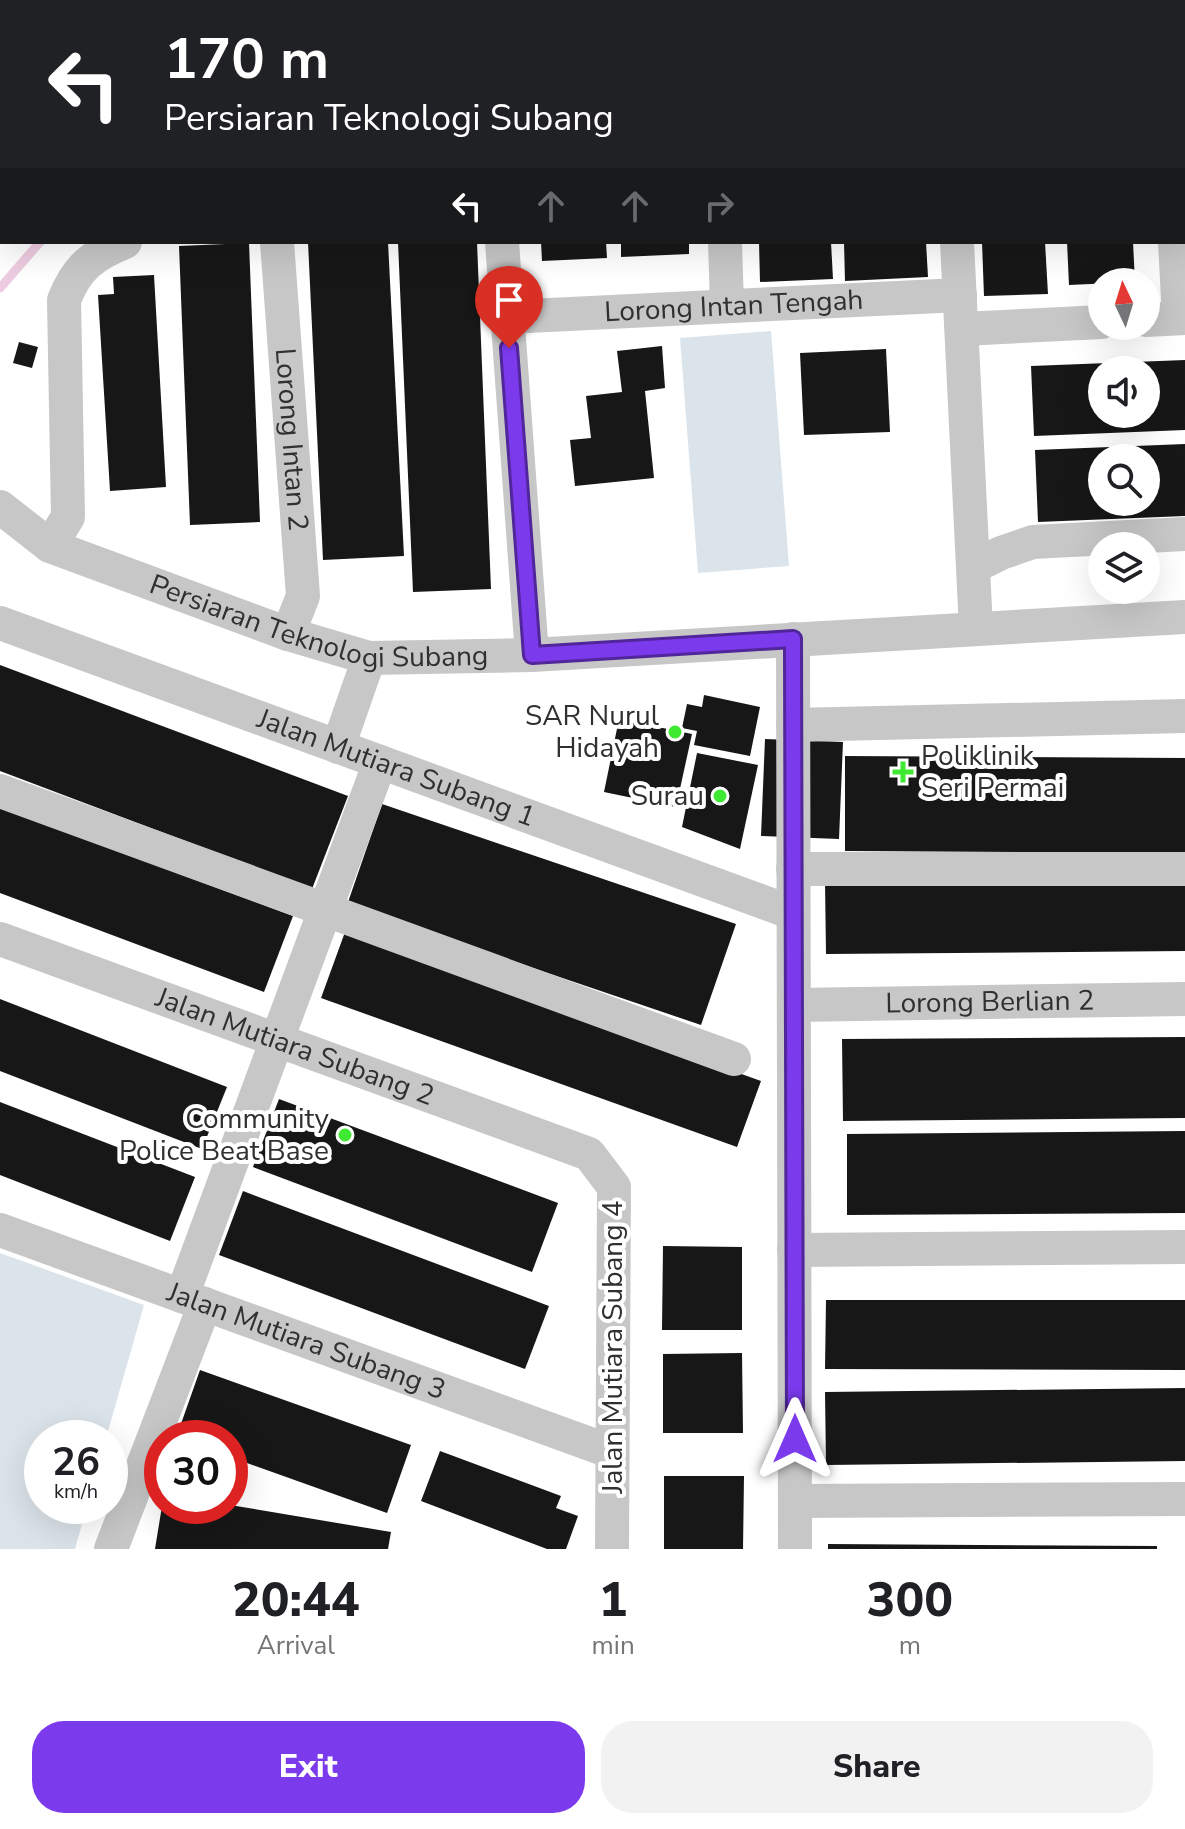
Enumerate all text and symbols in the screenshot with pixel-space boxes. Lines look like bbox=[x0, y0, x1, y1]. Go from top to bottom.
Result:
text: 170 m bbox=[164, 21, 329, 98]
icon: left bbox=[32, 32, 136, 136]
text: Persiaran Teknologi Subang bbox=[164, 94, 614, 143]
icon: left bbox=[445, 184, 489, 228]
icon: ahead bbox=[529, 184, 573, 228]
icon: ahead bbox=[613, 184, 657, 228]
icon: right bbox=[697, 184, 741, 228]
pin bbox=[475, 266, 543, 348]
north arrow bbox=[1088, 268, 1160, 340]
map controls bbox=[1088, 268, 1160, 604]
icon: arrive bbox=[487, 278, 531, 322]
street label: Lorong Intan Tengah bbox=[603, 281, 864, 331]
street label: Lorong Intan 2 bbox=[266, 347, 317, 532]
button: sound bbox=[1088, 356, 1160, 428]
button: search bbox=[1088, 444, 1160, 516]
button: layers bbox=[1088, 532, 1160, 604]
street label: Persiaran Teknologi Subang bbox=[144, 565, 489, 677]
place label: SAR Nurul Hidayah bbox=[525, 697, 660, 767]
street label: Jalan Mutiara Subang 1 bbox=[251, 699, 541, 836]
marker: SAR Nurul Hidayah bbox=[666, 723, 684, 741]
place label: Poliklinik Seri Permai bbox=[921, 737, 1064, 807]
marker: Poliklinik Seri Permai bbox=[892, 761, 914, 783]
place label: Surau bbox=[631, 777, 704, 815]
marker: Surau bbox=[711, 787, 729, 805]
street label: Jalan Mutiara Subang 2 bbox=[150, 978, 439, 1115]
street label: Lorong Berlian 2 bbox=[885, 981, 1095, 1023]
place label: Community Police Beat Base bbox=[119, 1100, 330, 1170]
marker: Community Police Beat Base bbox=[336, 1126, 354, 1144]
street label: Jalan Mutiara Subang 4 bbox=[594, 1200, 632, 1495]
street label: Jalan Mutiara Subang 3 bbox=[161, 1273, 451, 1409]
position arrow bbox=[753, 1397, 837, 1481]
speed limit sign: 30 bbox=[144, 1420, 248, 1524]
text: 26 bbox=[52, 1435, 100, 1489]
text: km/h bbox=[54, 1478, 98, 1505]
text: 20:44 bbox=[232, 1567, 360, 1633]
text: 1 bbox=[599, 1567, 628, 1633]
text: 300 bbox=[867, 1567, 953, 1633]
text: Arrival bbox=[257, 1628, 335, 1663]
text: min bbox=[592, 1628, 635, 1663]
text: m bbox=[899, 1628, 921, 1663]
button: Exit bbox=[32, 1721, 585, 1813]
button: Share bbox=[601, 1721, 1153, 1813]

